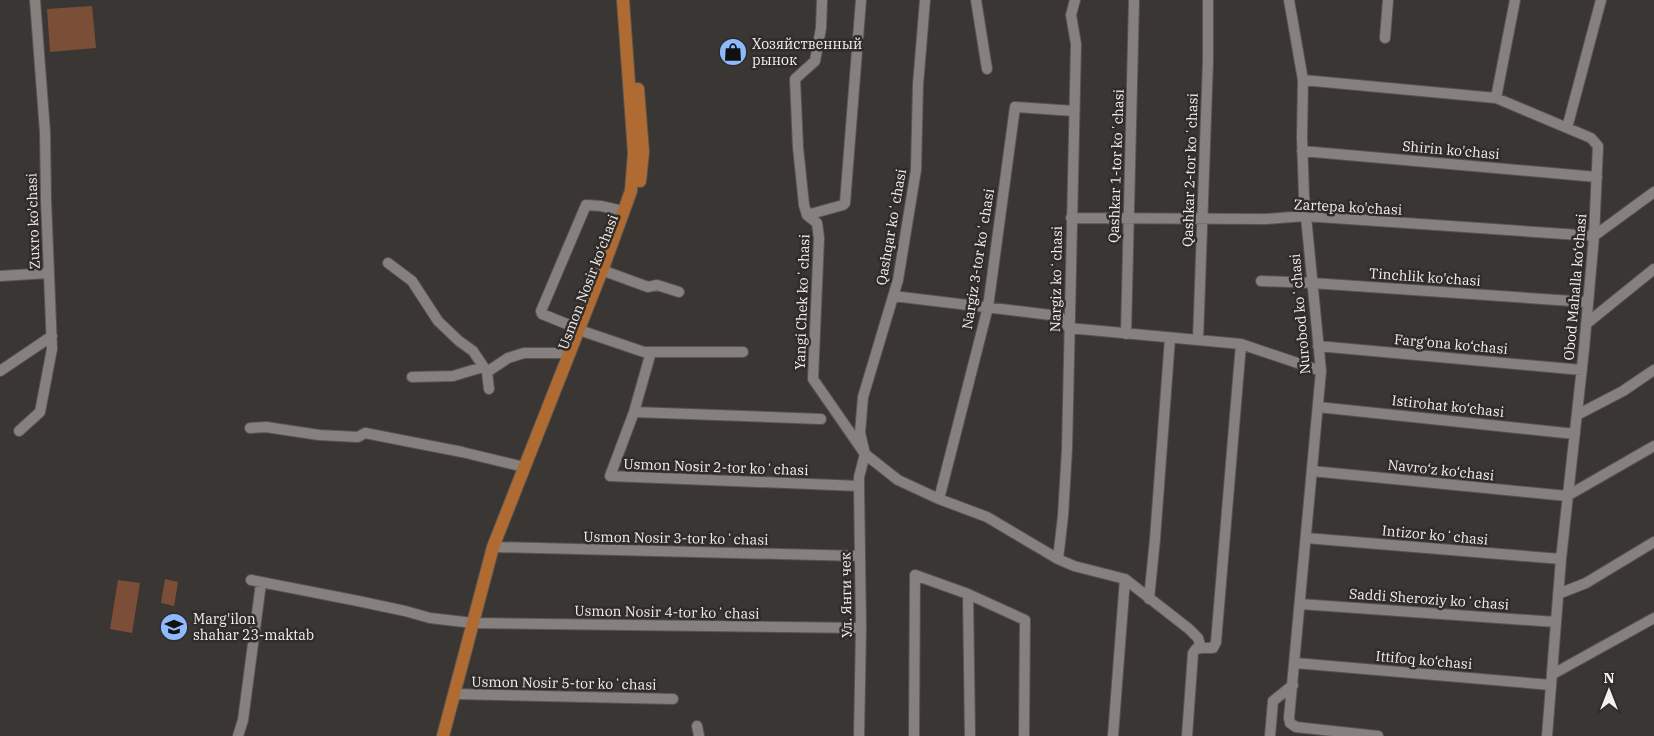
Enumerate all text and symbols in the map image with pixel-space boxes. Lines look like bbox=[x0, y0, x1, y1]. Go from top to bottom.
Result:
place label: Хозяйственный рынок bbox=[752, 35, 862, 69]
shop icon: Хозяйственный рынок bbox=[718, 37, 748, 67]
street label: Qashkar 1-tor koʼchasi bbox=[1104, 89, 1128, 243]
street label: Qashkar 2-tor koʼchasi bbox=[1178, 93, 1202, 247]
street label: Shirin ko'chasi bbox=[1402, 137, 1500, 163]
street label: Qashqar koʻchasi bbox=[872, 167, 910, 287]
street label: Zuxro ko'chasi bbox=[22, 173, 44, 269]
street label: Nargiz 3-tor koʻchasi bbox=[958, 187, 998, 331]
street label: Zartepa ko'chasi bbox=[1293, 195, 1403, 219]
street label: Usmon Nosir ko‘chasi bbox=[554, 212, 622, 352]
street label: Obod Mahalla ko‘chasi bbox=[1560, 213, 1590, 361]
street label: Nargiz koʻchasi bbox=[1046, 226, 1066, 332]
street label: Yangi Chek koʻchasi bbox=[791, 234, 813, 370]
street label: Nurobod koʻchasi bbox=[1286, 253, 1314, 375]
street label: Tinchlik ko'chasi bbox=[1369, 264, 1481, 290]
street label: Farg‘ona ko‘chasi bbox=[1393, 330, 1509, 358]
street label: Istirohat ko‘chasi bbox=[1391, 391, 1505, 421]
street label: Usmon Nosir 2-tor koʻchasi bbox=[623, 455, 809, 479]
street label: Navro‘z ko‘chasi bbox=[1387, 455, 1495, 485]
street label: Intizor koʻchasi bbox=[1381, 521, 1489, 549]
street label: Usmon Nosir 3-tor koʻchasi bbox=[583, 527, 769, 549]
street label: Ул. Янги чек bbox=[836, 552, 856, 638]
street label: Saddi Sheroziy koʻchasi bbox=[1348, 584, 1510, 614]
street label: Usmon Nosir 4-tor koʻchasi bbox=[574, 601, 760, 623]
place label: Marg'ilon shahar 23-maktab bbox=[193, 610, 314, 644]
school or university icon: Marg'ilon shahar 23-maktab bbox=[159, 612, 189, 642]
street label: Ittifoq ko‘chasi bbox=[1375, 647, 1473, 673]
north arrow bbox=[1584, 666, 1634, 716]
text: N bbox=[1603, 669, 1615, 687]
street label: Usmon Nosir 5-tor koʻchasi bbox=[471, 672, 657, 694]

